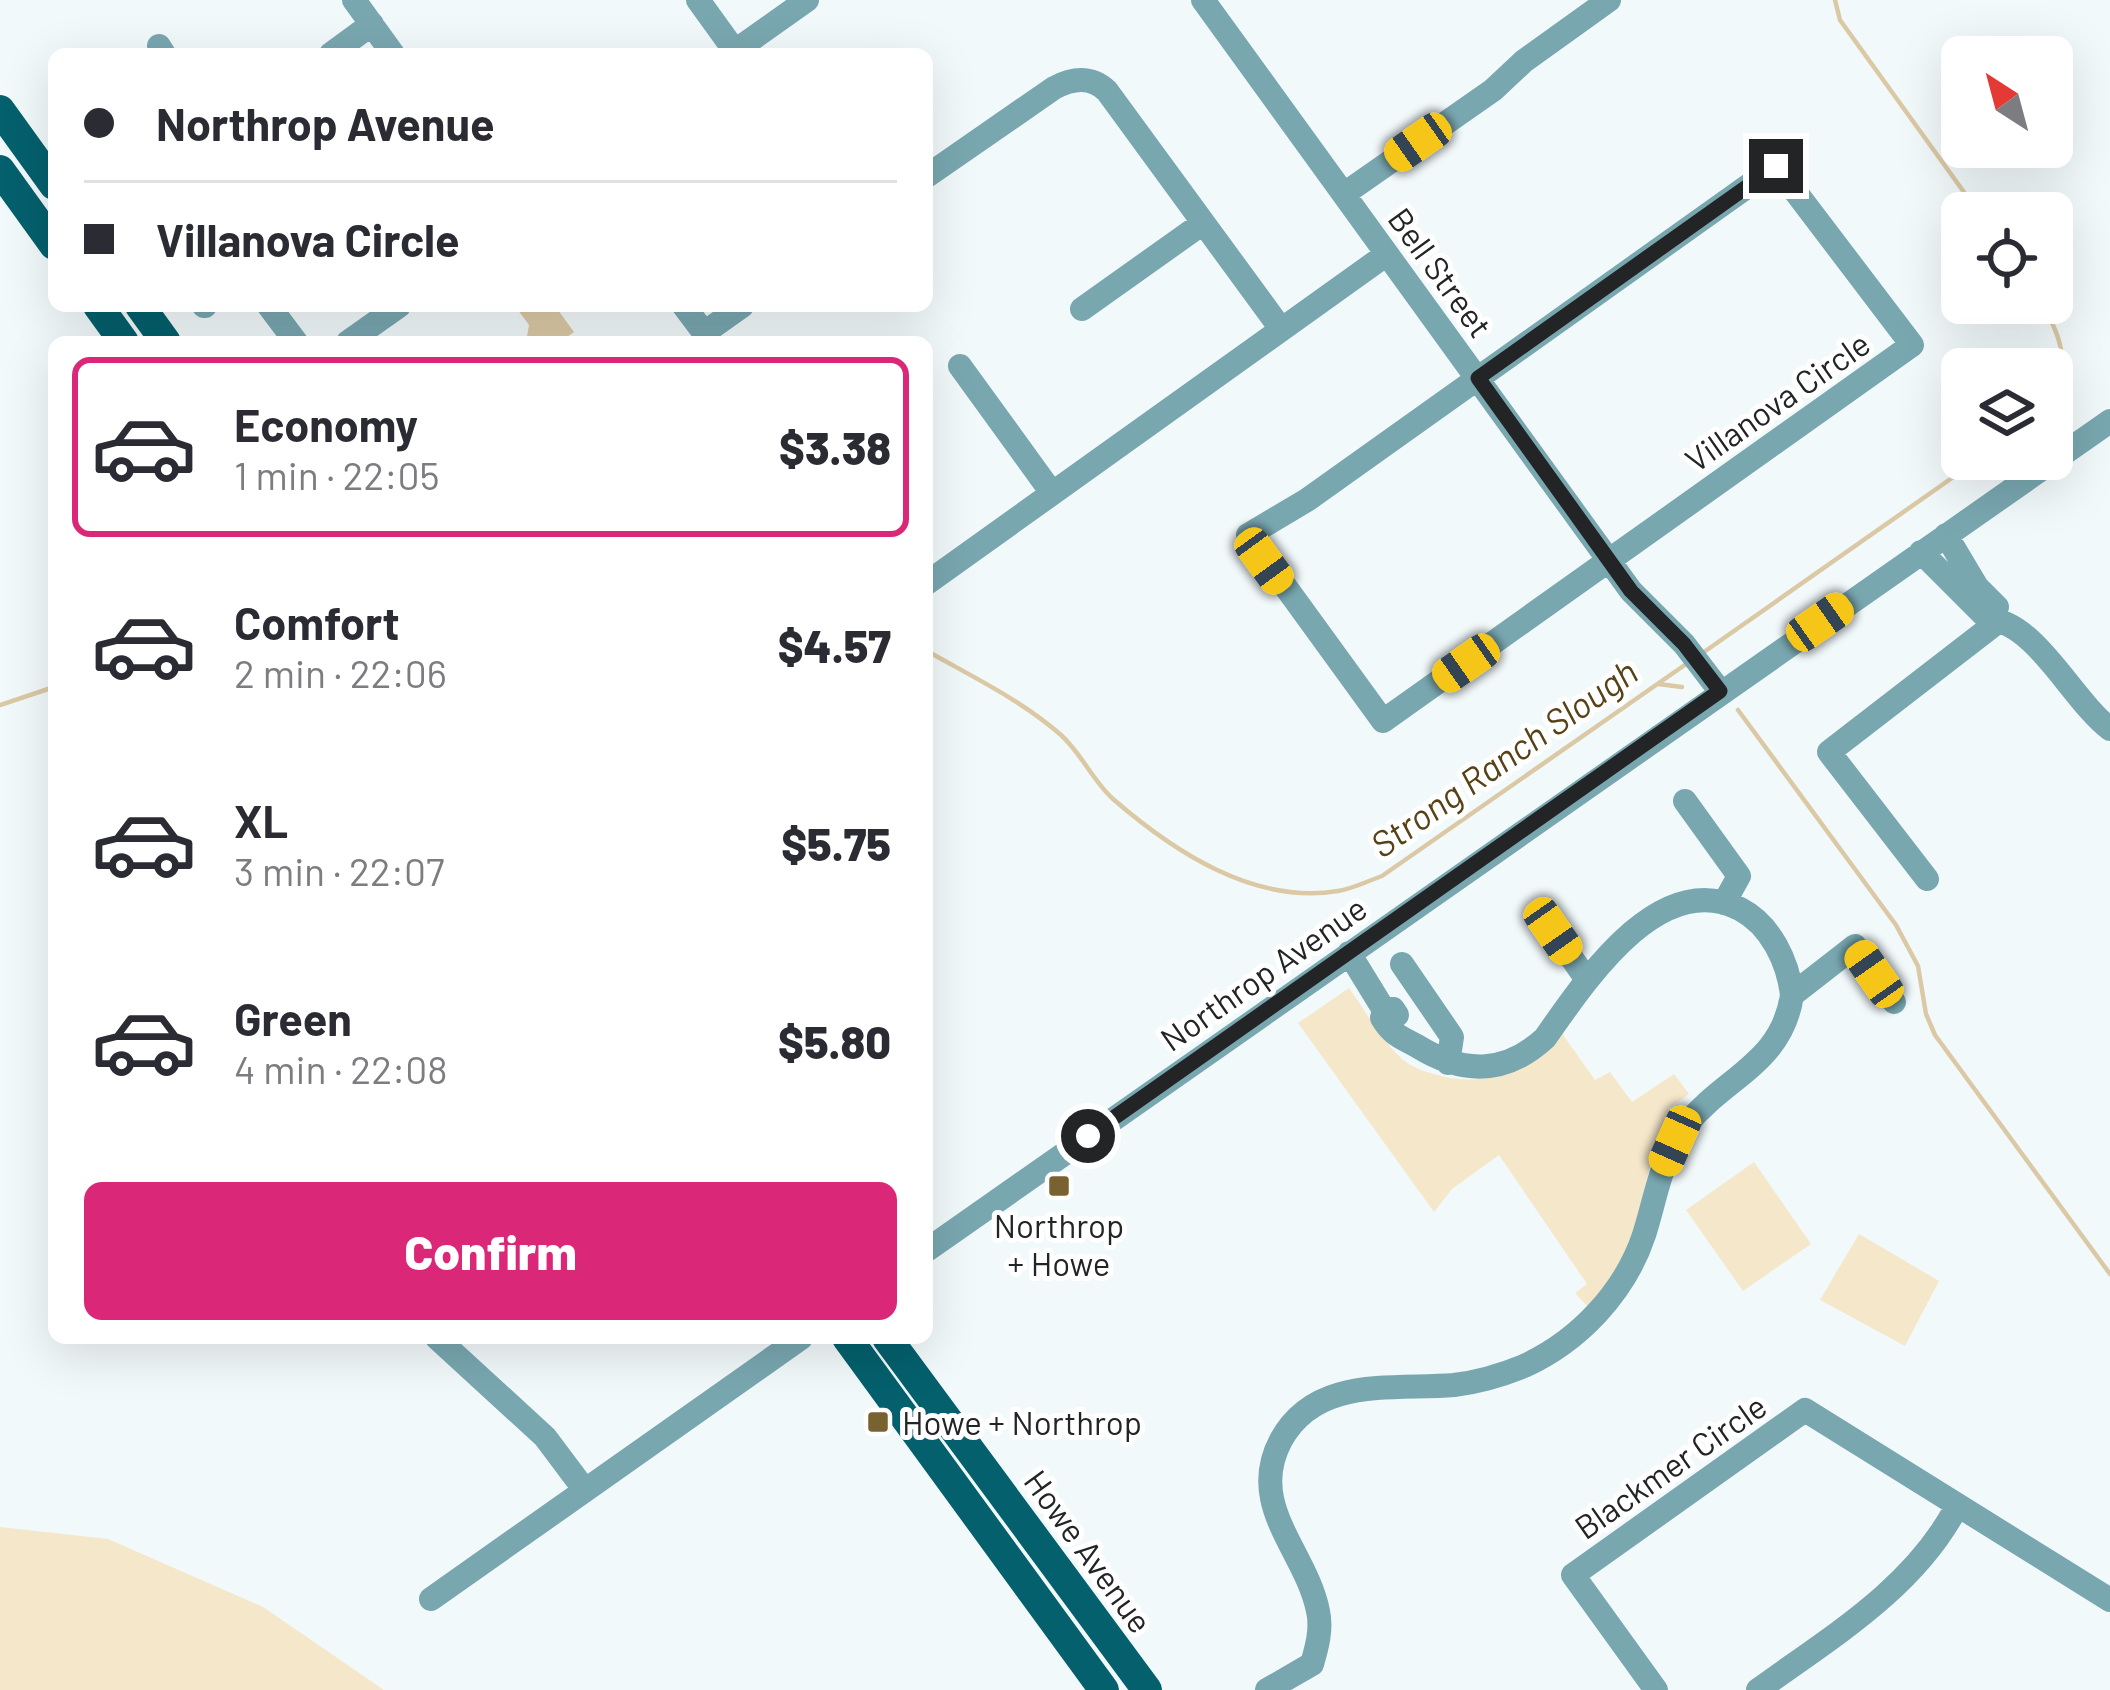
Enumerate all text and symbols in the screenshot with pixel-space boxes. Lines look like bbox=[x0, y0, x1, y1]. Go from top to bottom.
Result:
north arrow bbox=[1941, 36, 2073, 168]
map controls bbox=[1941, 36, 2073, 480]
text: Northrop Avenue bbox=[156, 96, 495, 150]
car bbox=[1378, 107, 1458, 177]
route end bbox=[1749, 139, 1803, 193]
button: locate bbox=[1941, 192, 2073, 324]
street label: Bell Street bbox=[1381, 200, 1501, 344]
text: Villanova Circle bbox=[156, 212, 460, 266]
street label: Villanova Circle bbox=[1677, 323, 1877, 479]
button: layers bbox=[1941, 348, 2073, 480]
icon: car bbox=[90, 393, 198, 501]
text: Economy bbox=[234, 397, 418, 451]
text: $3.38 bbox=[779, 420, 891, 474]
text: 1 min · 22:05 bbox=[234, 451, 440, 498]
car bbox=[1228, 521, 1300, 601]
car bbox=[1780, 587, 1860, 657]
icon: car bbox=[90, 591, 198, 699]
text: Comfort bbox=[234, 595, 400, 649]
text: $4.57 bbox=[778, 618, 891, 672]
car bbox=[1426, 628, 1506, 698]
text: 2 min · 22:06 bbox=[234, 649, 447, 696]
water label: Strong Ranch Slough bbox=[1361, 649, 1645, 865]
icon: car bbox=[90, 789, 198, 897]
text: XL bbox=[234, 793, 288, 847]
text: $5.75 bbox=[781, 816, 891, 870]
text: 3 min · 22:07 bbox=[234, 847, 444, 894]
street label: Northrop Avenue bbox=[1152, 887, 1374, 1059]
car bbox=[1518, 891, 1588, 971]
car bbox=[1839, 934, 1909, 1014]
icon: car bbox=[90, 987, 198, 1095]
text: Green bbox=[234, 991, 352, 1045]
text: $5.80 bbox=[778, 1014, 891, 1068]
text: 4 min · 22:08 bbox=[234, 1045, 448, 1092]
car bbox=[1644, 1101, 1706, 1181]
route start bbox=[1061, 1109, 1115, 1163]
marker: Northrop + Howe bbox=[1046, 1173, 1072, 1199]
button: Confirm bbox=[84, 1182, 897, 1320]
place label: Northrop + Howe bbox=[994, 1205, 1124, 1283]
street label: Blackmer Circle bbox=[1566, 1385, 1774, 1547]
place label: Howe + Northrop bbox=[902, 1402, 1142, 1442]
marker: Howe + Northrop bbox=[865, 1409, 891, 1435]
street label: Howe Avenue bbox=[1017, 1462, 1161, 1640]

